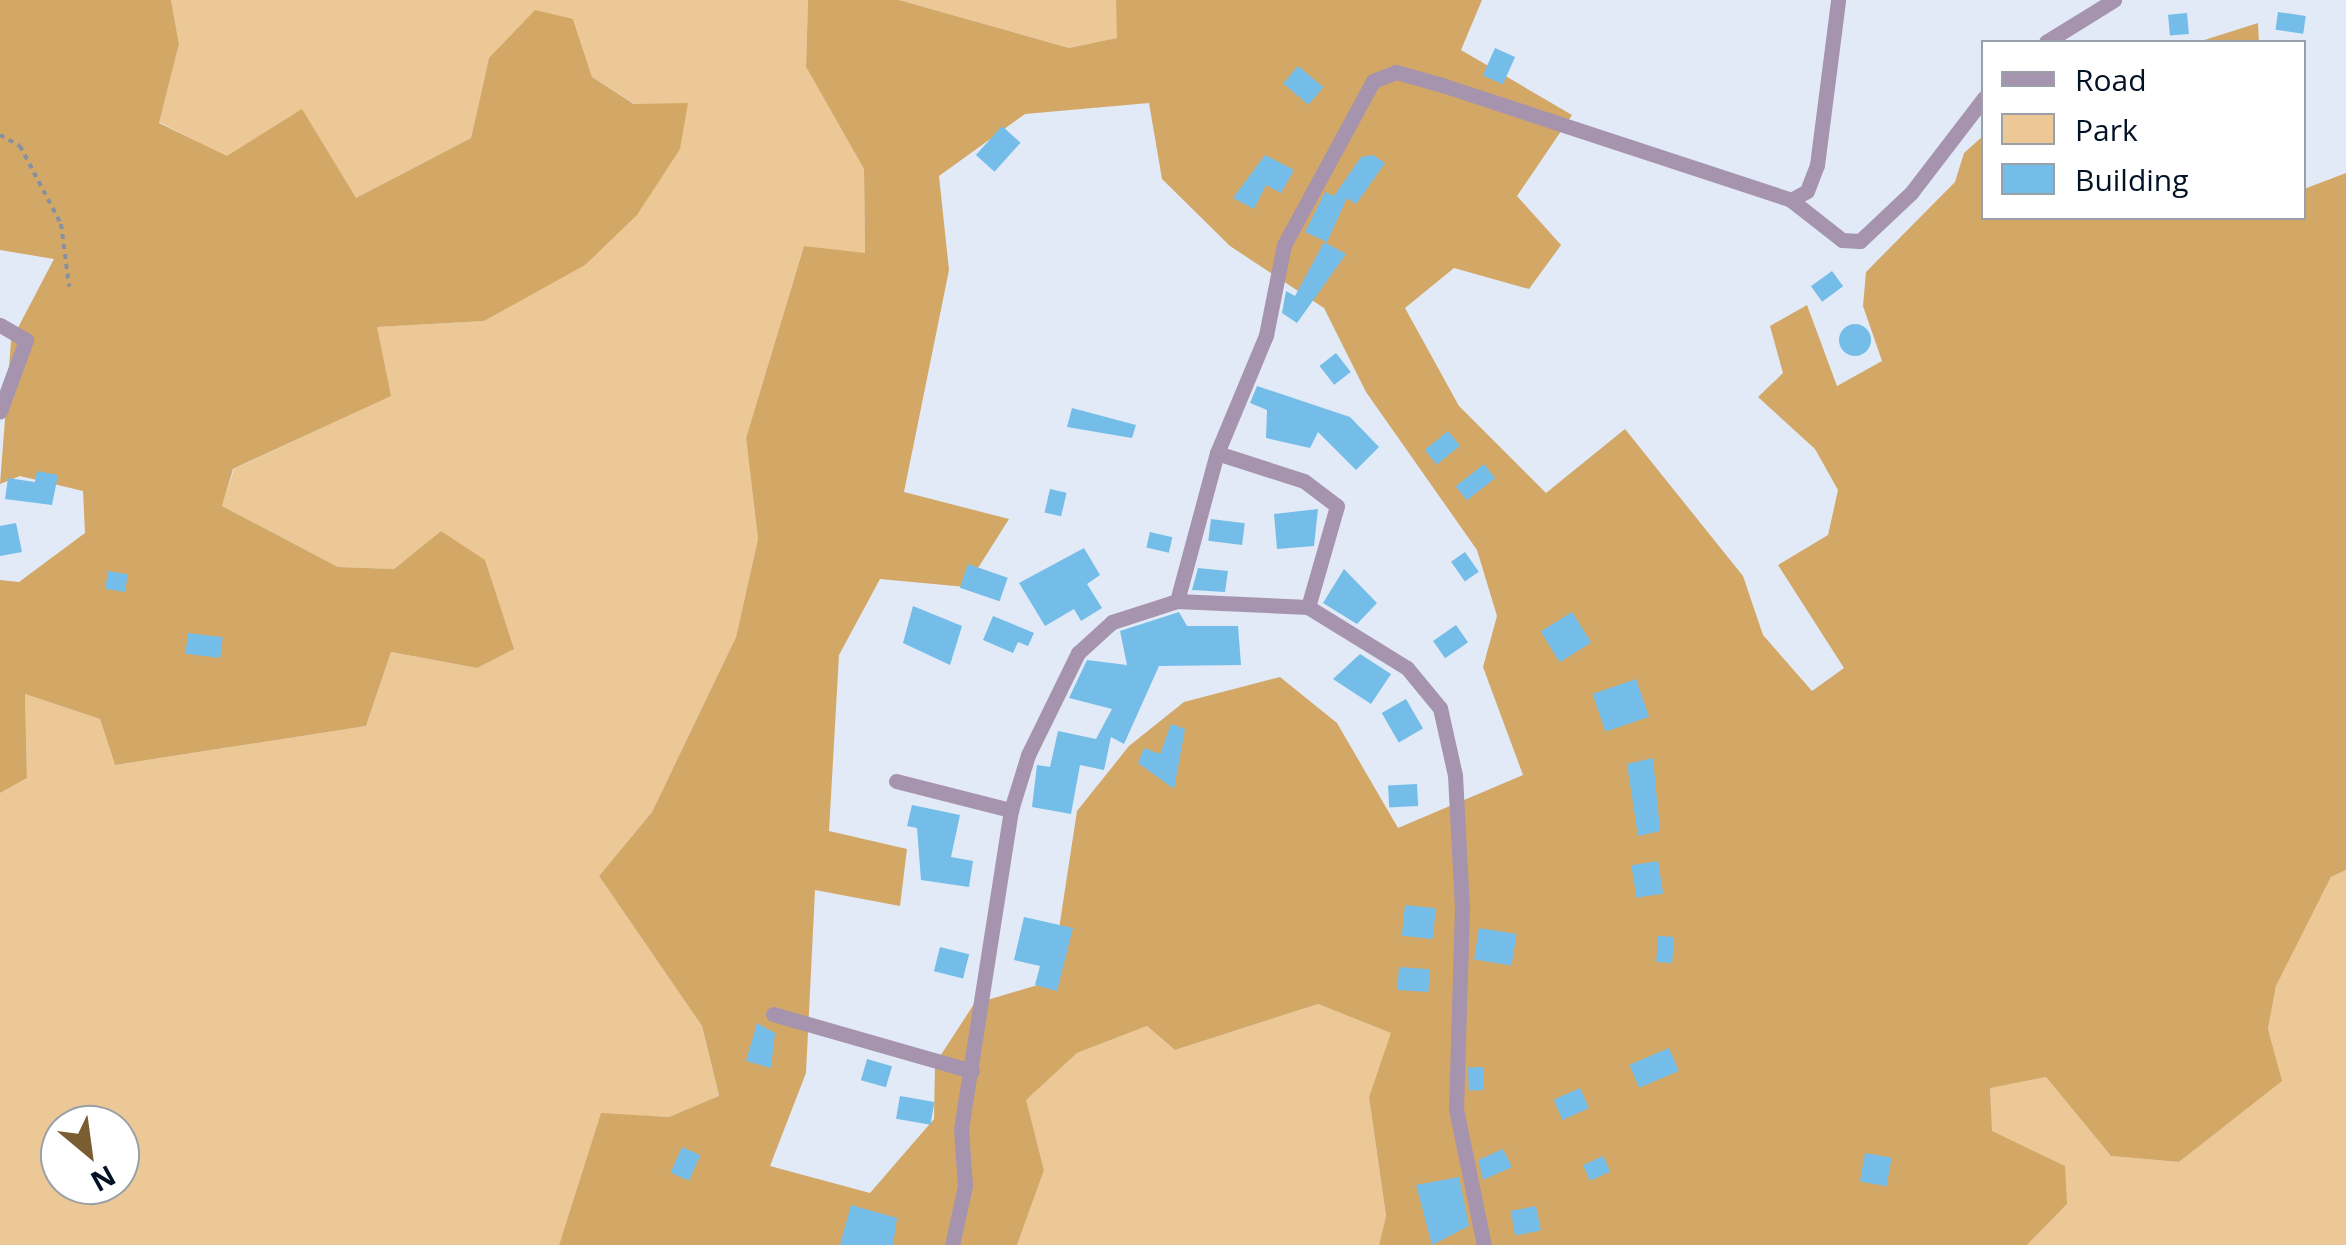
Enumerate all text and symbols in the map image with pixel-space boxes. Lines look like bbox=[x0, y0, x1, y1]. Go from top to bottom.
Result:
legend bbox=[1981, 40, 2306, 220]
text: Road bbox=[2075, 59, 2147, 100]
text: Park bbox=[2075, 109, 2138, 150]
text: Building bbox=[2075, 159, 2189, 200]
north arrow bbox=[40, 1105, 140, 1205]
text: N bbox=[84, 1157, 123, 1202]

